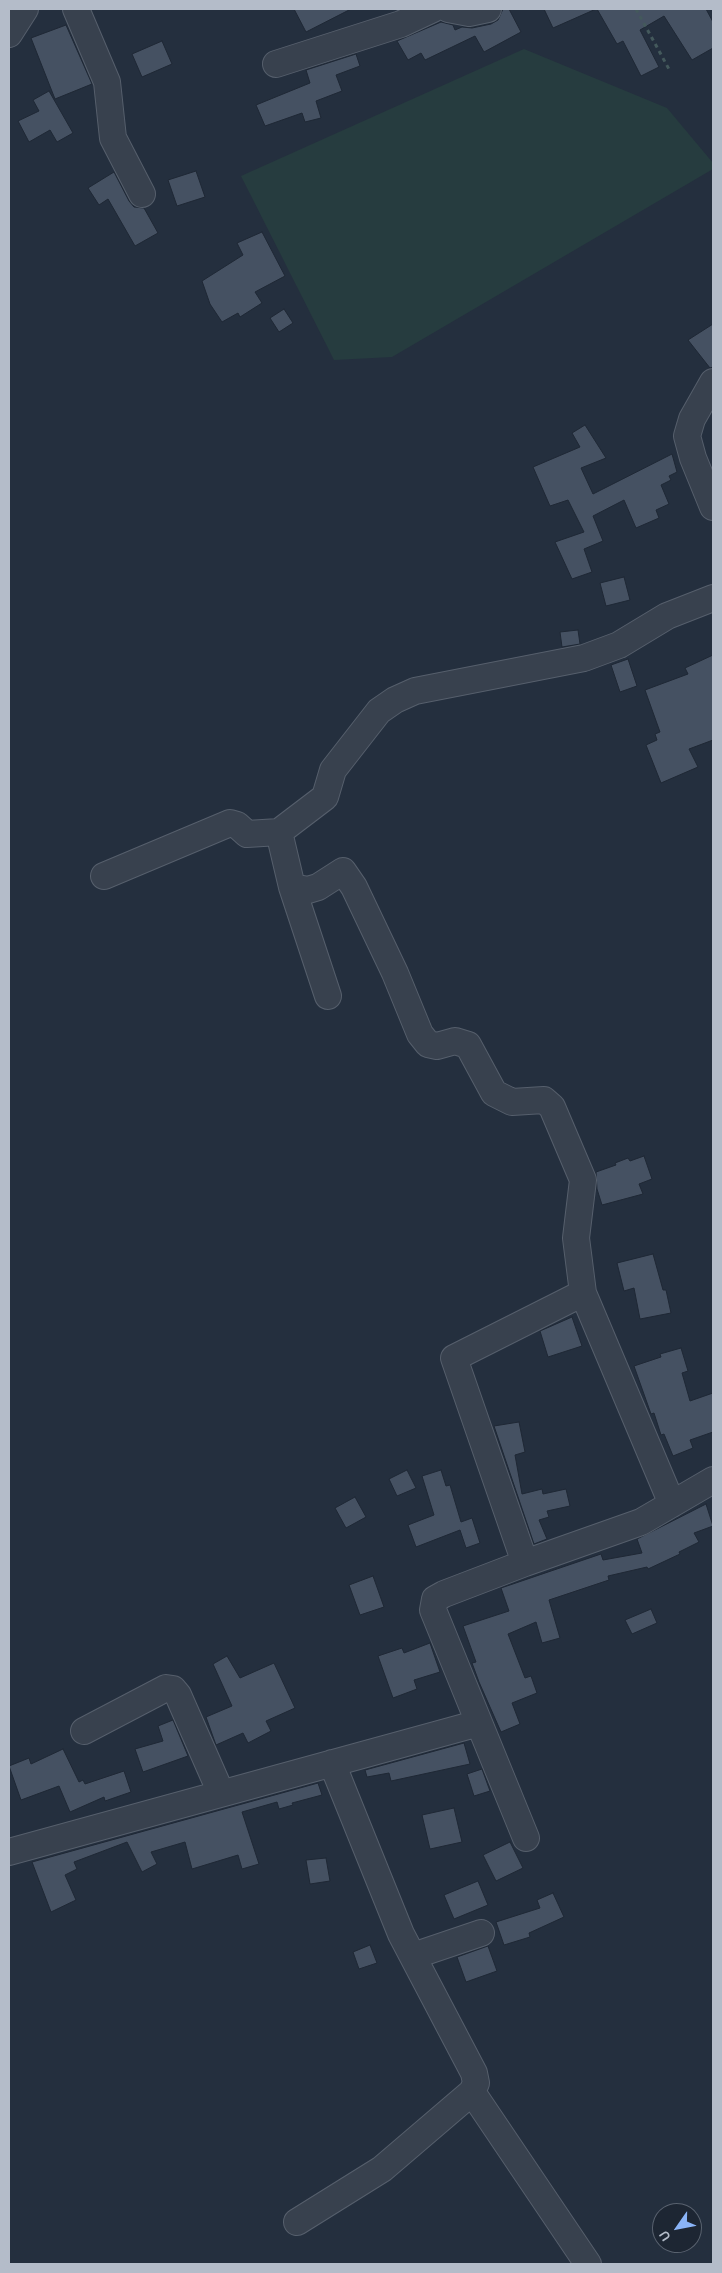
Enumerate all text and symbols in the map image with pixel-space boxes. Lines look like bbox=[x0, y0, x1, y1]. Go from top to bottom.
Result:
north arrow bbox=[652, 2203, 702, 2253]
text: U bbox=[655, 2227, 675, 2245]

